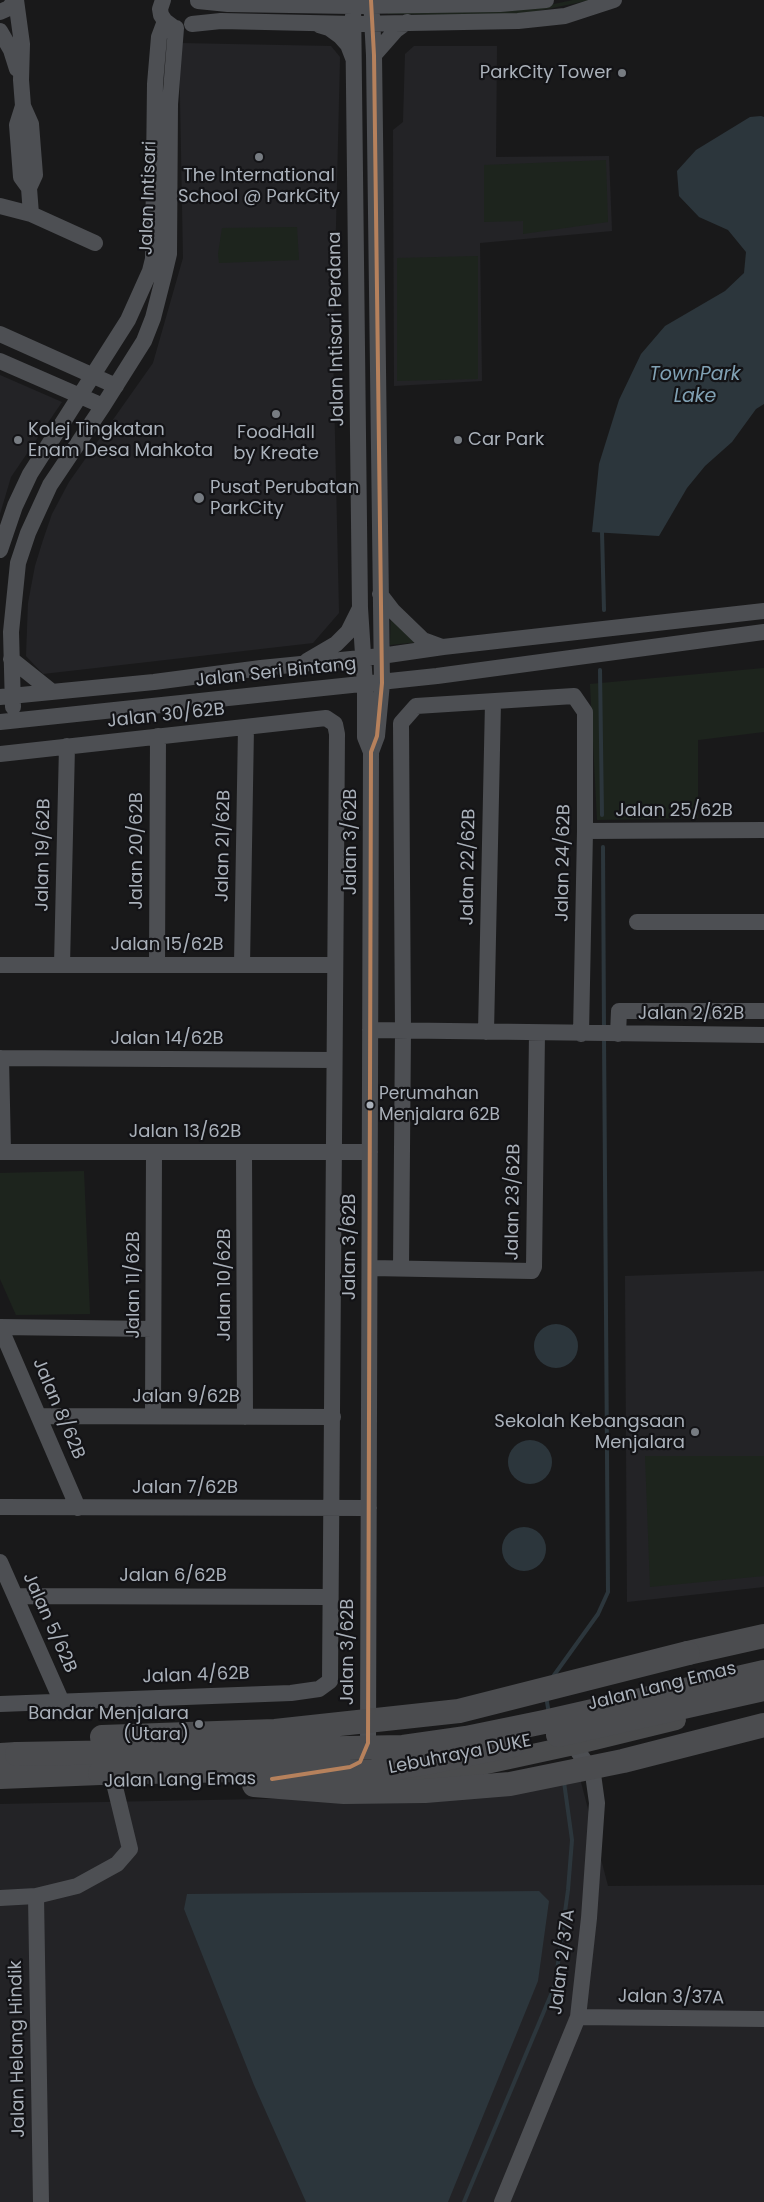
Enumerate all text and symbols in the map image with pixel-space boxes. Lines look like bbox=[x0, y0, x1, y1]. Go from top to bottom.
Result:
place label: ParkCity Tower bbox=[480, 62, 612, 84]
marker: ParkCity Tower bbox=[616, 67, 628, 79]
street label: Jalan Intisari bbox=[136, 141, 162, 255]
marker: The International School @ ParkCity bbox=[253, 151, 265, 163]
place label: The International School @ ParkCity bbox=[178, 165, 340, 208]
street label: Jalan Intisari Perdana bbox=[324, 231, 350, 427]
water label: TownPark Lake bbox=[650, 364, 740, 408]
marker: FoodHall by Kreate bbox=[270, 408, 282, 420]
place label: Kolej Tingkatan Enam Desa Mahkota bbox=[28, 419, 213, 462]
place label: FoodHall by Kreate bbox=[233, 422, 319, 464]
place label: Car Park bbox=[468, 429, 544, 451]
marker: Kolej Tingkatan Enam Desa Mahkota bbox=[12, 434, 24, 446]
marker: Car Park bbox=[452, 434, 464, 446]
place label: Pusat Perubatan ParkCity bbox=[210, 477, 359, 520]
marker: Pusat Perubatan ParkCity bbox=[192, 491, 206, 505]
street label: Jalan Seri Bintang bbox=[194, 654, 358, 692]
street label: Jalan 30/62B bbox=[106, 699, 226, 733]
street label: Jalan 3/62B bbox=[340, 789, 362, 895]
street label: Jalan 21/62B bbox=[212, 790, 236, 902]
street label: Jalan 20/62B bbox=[126, 792, 148, 910]
street label: Jalan 19/62B bbox=[32, 798, 56, 912]
street label: Jalan 25/62B bbox=[615, 800, 733, 822]
street label: Jalan 24/62B bbox=[552, 804, 576, 922]
street label: Jalan 22/62B bbox=[457, 808, 481, 926]
street label: Jalan 15/62B bbox=[110, 934, 224, 956]
street label: Jalan 2/62B bbox=[638, 1003, 744, 1025]
street label: Jalan 14/62B bbox=[110, 1028, 224, 1050]
place label: Perumahan Menjalara 62B bbox=[379, 1085, 500, 1125]
marker: Perumahan Menjalara 62B bbox=[365, 1100, 375, 1110]
street label: Jalan 13/62B bbox=[129, 1121, 241, 1143]
street label: Jalan 23/62B bbox=[502, 1143, 526, 1261]
street label: Jalan 3/62B bbox=[339, 1194, 361, 1300]
street label: Jalan 10/62B bbox=[214, 1228, 236, 1342]
street label: Jalan 11/62B bbox=[123, 1231, 145, 1339]
street label: Jalan 8/62B bbox=[27, 1355, 89, 1463]
street label: Jalan 9/62B bbox=[132, 1386, 240, 1408]
place label: Sekolah Kebangsaan Menjalara bbox=[494, 1411, 685, 1454]
marker: Sekolah Kebangsaan Menjalara bbox=[689, 1426, 701, 1438]
street label: Jalan 7/62B bbox=[132, 1477, 238, 1499]
street label: Jalan 6/62B bbox=[119, 1565, 227, 1587]
street label: Jalan 5/62B bbox=[17, 1570, 81, 1676]
street label: Jalan 3/62B bbox=[337, 1599, 359, 1705]
street label: Jalan Lang Emas bbox=[585, 1658, 739, 1716]
street label: Jalan 4/62B bbox=[142, 1663, 250, 1689]
place label: Bandar Menjalara (Utara) bbox=[28, 1703, 189, 1746]
marker: Bandar Menjalara (Utara) bbox=[193, 1718, 205, 1730]
street label: Lebuhraya DUKE bbox=[387, 1731, 533, 1779]
street label: Jalan Lang Emas bbox=[104, 1769, 256, 1793]
street label: Jalan 2/37A bbox=[546, 1908, 580, 2016]
street label: Jalan Helang Hindik bbox=[6, 1960, 30, 2138]
street label: Jalan 3/37A bbox=[618, 1986, 724, 2010]

